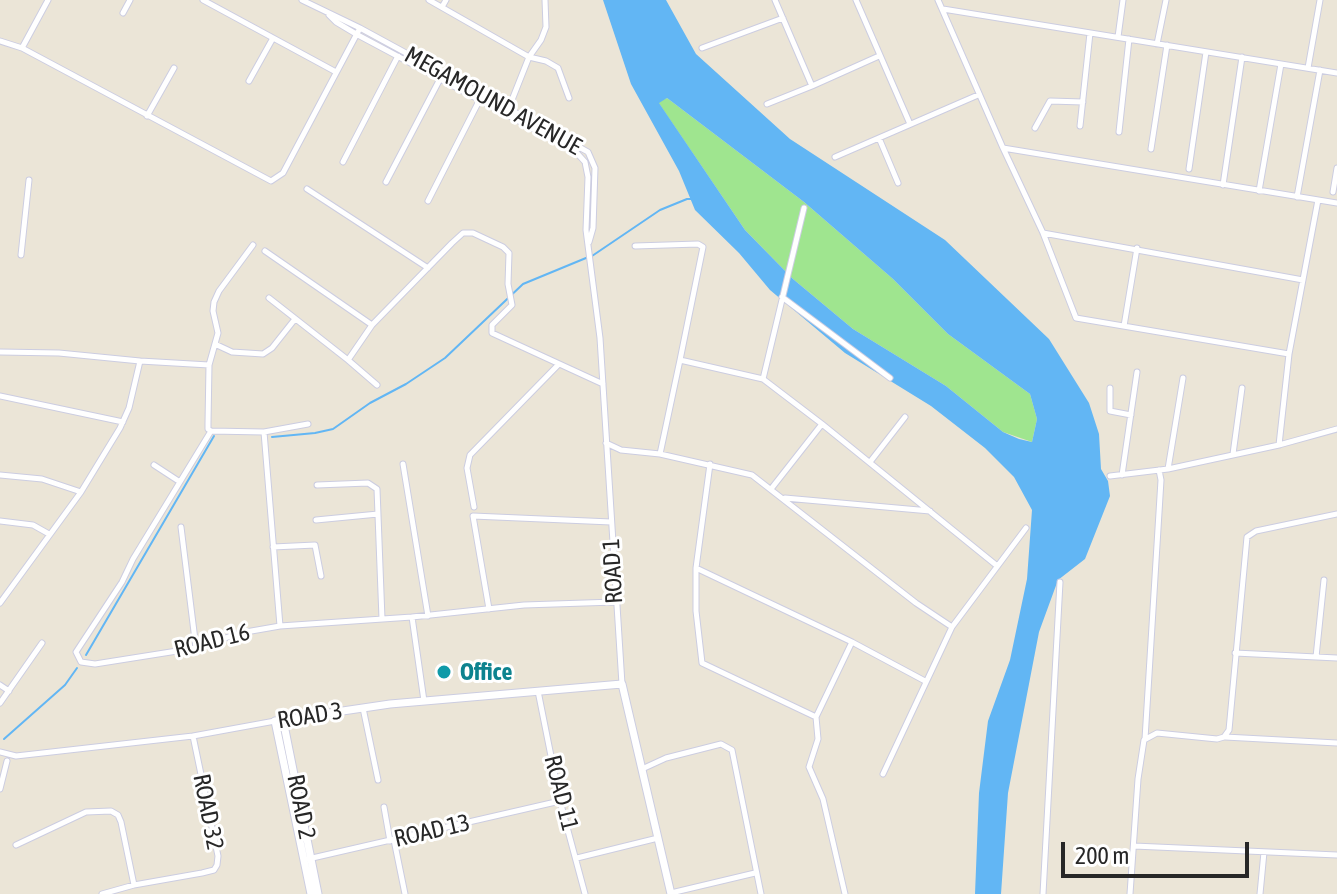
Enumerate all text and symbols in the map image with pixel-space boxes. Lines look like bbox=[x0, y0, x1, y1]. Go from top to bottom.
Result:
street label: MEGAMOUND AVENUE bbox=[400, 40, 586, 162]
street label: ROAD 1 bbox=[597, 538, 629, 604]
street label: ROAD 16 bbox=[171, 618, 253, 664]
place label: Office bbox=[460, 658, 512, 686]
marker: Office bbox=[435, 663, 453, 681]
street label: ROAD 3 bbox=[275, 697, 345, 735]
street label: ROAD 11 bbox=[538, 752, 584, 834]
street label: ROAD 32 bbox=[187, 772, 229, 852]
street label: ROAD 2 bbox=[281, 772, 321, 842]
street label: ROAD 13 bbox=[391, 808, 473, 854]
scale bar bbox=[1065, 826, 1253, 876]
text: 200 m bbox=[1075, 842, 1129, 869]

